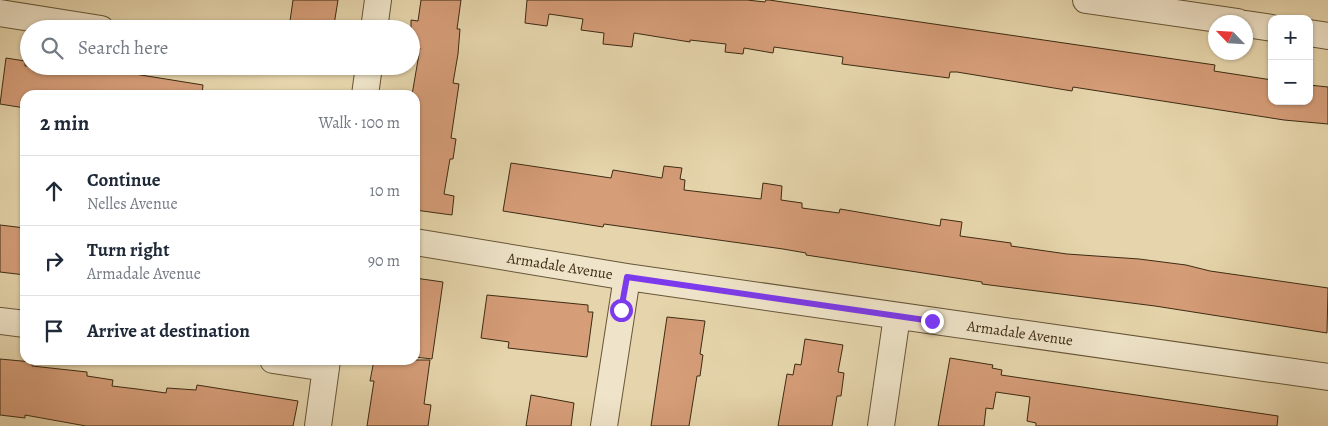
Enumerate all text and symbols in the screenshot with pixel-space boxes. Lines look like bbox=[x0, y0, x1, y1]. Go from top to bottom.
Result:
north arrow bbox=[1208, 15, 1253, 60]
map controls bbox=[1268, 15, 1313, 105]
button: + bbox=[1268, 15, 1313, 60]
search box bbox=[20, 20, 420, 75]
icon: search bbox=[38, 34, 66, 62]
text: Search here bbox=[78, 35, 168, 61]
button: − bbox=[1268, 60, 1313, 105]
text: 2 min bbox=[40, 109, 89, 137]
text: Walk · 100 m bbox=[319, 112, 400, 134]
text: Continue bbox=[87, 167, 161, 193]
icon: ahead bbox=[40, 177, 68, 205]
text: 10 m bbox=[370, 180, 400, 202]
text: Nelles Avenue bbox=[87, 193, 178, 215]
text: Turn right bbox=[87, 237, 169, 263]
icon: right bbox=[40, 247, 68, 275]
street label: Armadale Avenue bbox=[505, 248, 615, 284]
text: 90 m bbox=[368, 250, 400, 272]
text: Armadale Avenue bbox=[87, 263, 201, 285]
route start bbox=[610, 299, 633, 322]
route end bbox=[921, 310, 944, 333]
street label: Armadale Avenue bbox=[965, 316, 1075, 350]
icon: arrive bbox=[40, 317, 68, 345]
text: Arrive at destination bbox=[87, 318, 250, 344]

